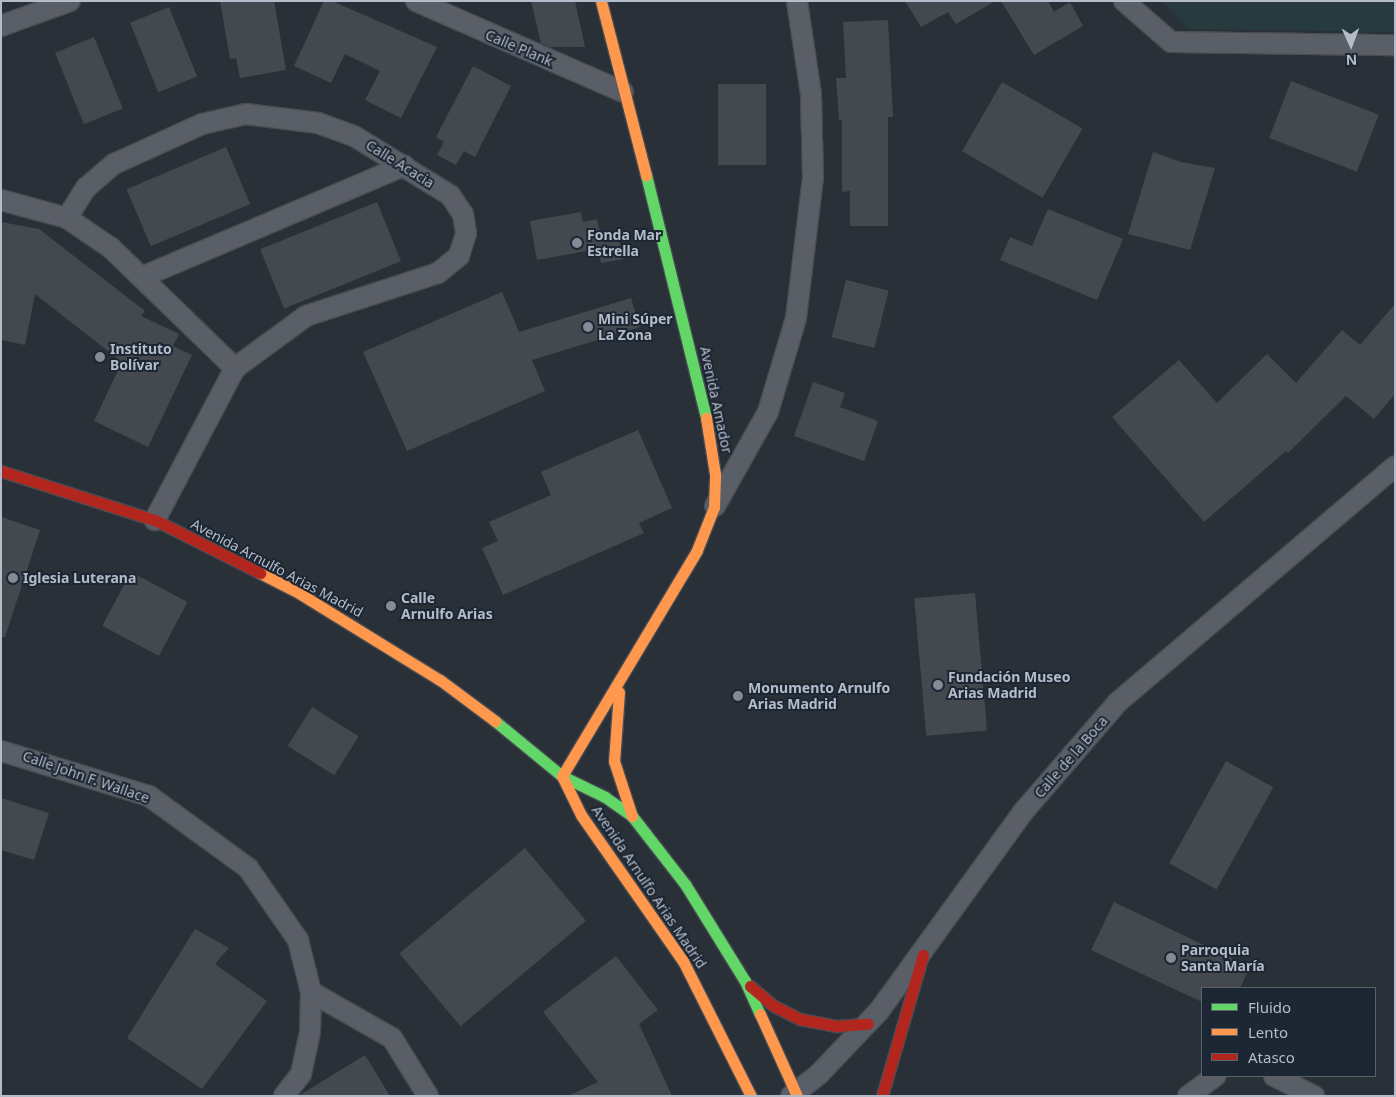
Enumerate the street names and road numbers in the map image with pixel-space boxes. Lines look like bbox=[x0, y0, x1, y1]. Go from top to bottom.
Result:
street label: Calle Plank bbox=[483, 26, 555, 70]
street label: Calle Acacia bbox=[363, 136, 437, 192]
street label: Avenida Amador bbox=[696, 345, 736, 455]
street label: Avenida Arnulfo Arias Madrid bbox=[188, 515, 366, 621]
street label: Calle de la Boca bbox=[1031, 713, 1111, 801]
street label: Calle John F. Wallace bbox=[20, 747, 152, 807]
street label: Avenida Arnulfo Arias Madrid bbox=[588, 802, 710, 972]

